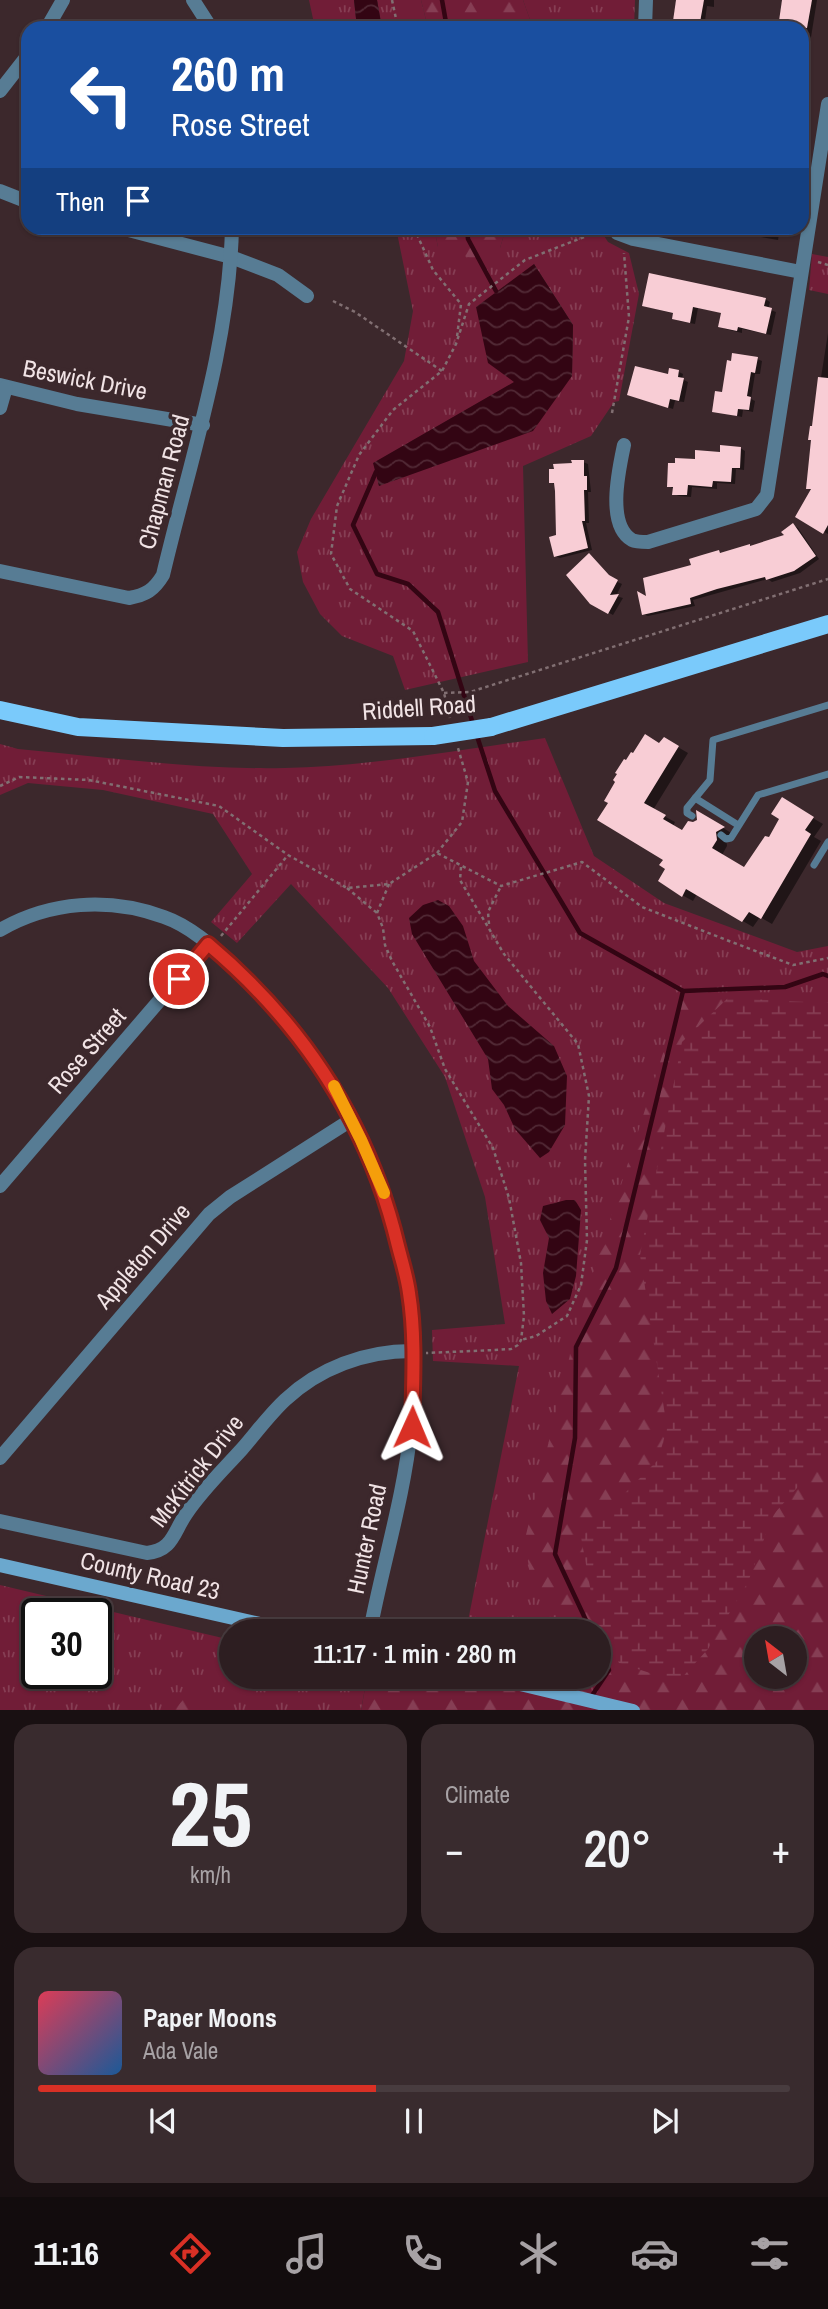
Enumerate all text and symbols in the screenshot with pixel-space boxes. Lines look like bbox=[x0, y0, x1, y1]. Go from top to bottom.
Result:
text: 260 m bbox=[171, 40, 285, 106]
icon: left bbox=[56, 49, 147, 140]
text: Rose Street bbox=[171, 103, 310, 146]
icon: arrive bbox=[119, 182, 157, 220]
text: Then bbox=[56, 184, 105, 219]
street label: Beswick Drive bbox=[20, 351, 150, 407]
street label: Chapman Road bbox=[130, 411, 196, 552]
street label: Riddell Road bbox=[361, 687, 477, 727]
pin bbox=[149, 949, 209, 1009]
icon: arrive bbox=[160, 960, 198, 998]
street label: Rose Street bbox=[40, 1000, 133, 1100]
street label: Appleton Drive bbox=[87, 1196, 197, 1316]
position arrow bbox=[375, 1390, 449, 1464]
street label: McKitrick Drive bbox=[142, 1408, 250, 1533]
street label: Hunter Road bbox=[339, 1481, 393, 1597]
street label: County Road 23 bbox=[77, 1543, 223, 1607]
speed limit sign: 30 bbox=[21, 1598, 112, 1689]
north arrow bbox=[744, 1626, 807, 1689]
map controls bbox=[744, 1626, 807, 1689]
text: 11:17 · 1 min · 280 m bbox=[313, 1636, 517, 1671]
text: 25 bbox=[169, 1752, 252, 1874]
text: Climate bbox=[445, 1779, 510, 1810]
text: 20° bbox=[583, 1813, 652, 1883]
text: − bbox=[445, 1824, 463, 1875]
text: + bbox=[772, 1824, 790, 1875]
text: km/h bbox=[190, 1859, 231, 1890]
text: Paper Moons bbox=[143, 2000, 277, 2035]
text: Ada Vale bbox=[143, 2035, 218, 2066]
icon: previous bbox=[144, 2102, 182, 2140]
icon: pause bbox=[395, 2102, 433, 2140]
icon: next bbox=[646, 2102, 684, 2140]
icon: directions bbox=[166, 2229, 215, 2278]
icon: music bbox=[282, 2229, 331, 2278]
icon: phone bbox=[398, 2229, 447, 2278]
icon: climate bbox=[514, 2229, 563, 2278]
icon: car bbox=[630, 2229, 679, 2278]
icon: filters bbox=[745, 2229, 794, 2278]
text: 11:16 bbox=[33, 2232, 99, 2275]

